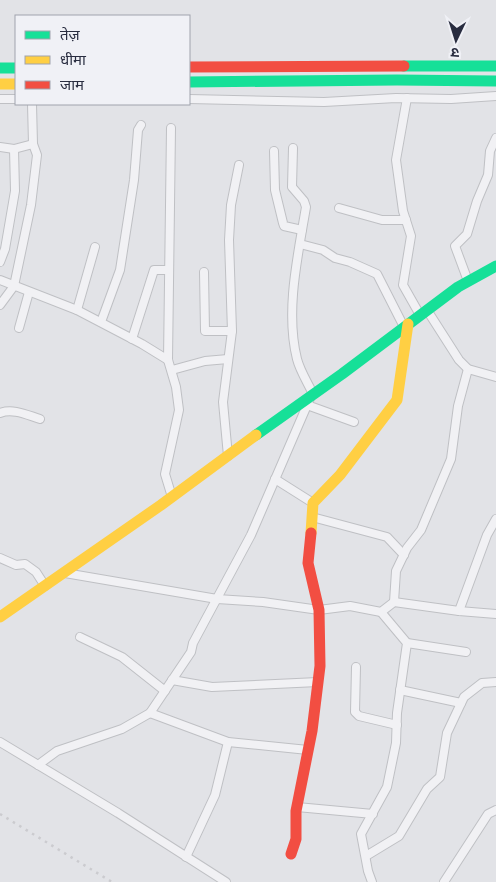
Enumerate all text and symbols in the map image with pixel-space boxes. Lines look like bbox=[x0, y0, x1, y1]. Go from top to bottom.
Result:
legend bbox=[15, 15, 190, 105]
north arrow bbox=[431, 15, 481, 65]
text: तेज़ bbox=[60, 26, 81, 44]
text: उ bbox=[450, 45, 460, 61]
text: धीमा bbox=[60, 51, 87, 69]
text: जाम bbox=[60, 76, 85, 94]

